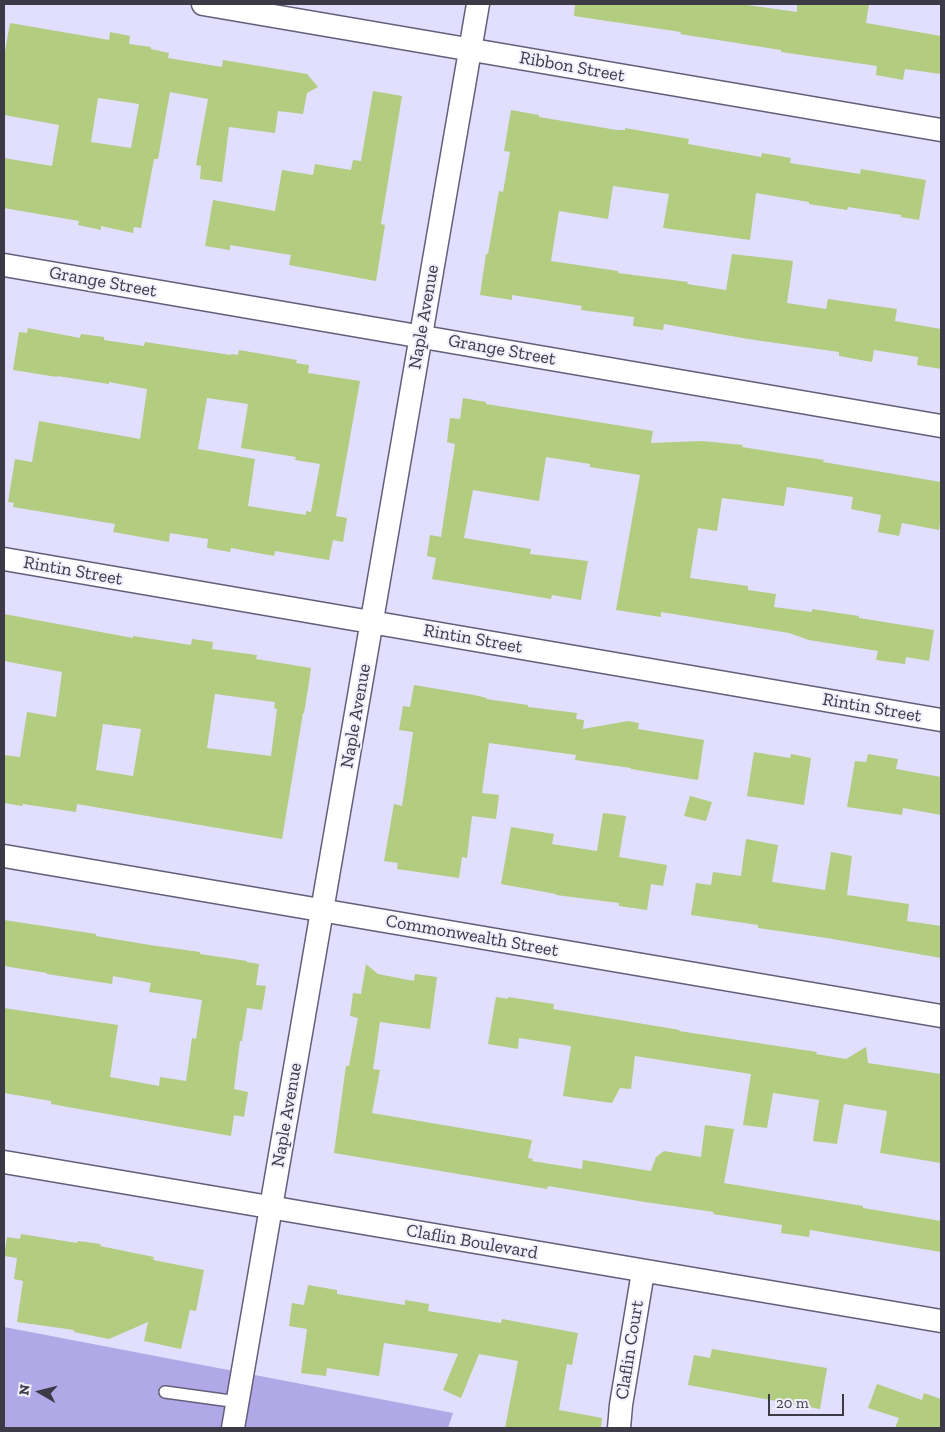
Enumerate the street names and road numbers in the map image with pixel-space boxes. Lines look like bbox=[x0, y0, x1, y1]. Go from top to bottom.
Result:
street label: Ribbon Street bbox=[518, 47, 626, 87]
street label: Grange Street bbox=[48, 262, 158, 302]
street label: Naple Avenue bbox=[404, 263, 444, 371]
street label: Grange Street bbox=[447, 330, 557, 370]
street label: Rintin Street bbox=[22, 552, 124, 590]
street label: Rintin Street bbox=[422, 620, 524, 658]
street label: Naple Avenue bbox=[336, 662, 376, 770]
street label: Rintin Street bbox=[821, 689, 923, 727]
street label: Commonwealth Street bbox=[384, 910, 560, 962]
street label: Naple Avenue bbox=[267, 1061, 307, 1169]
street label: Claflin Boulevard bbox=[405, 1220, 539, 1264]
street label: Claflin Court bbox=[612, 1299, 648, 1401]

